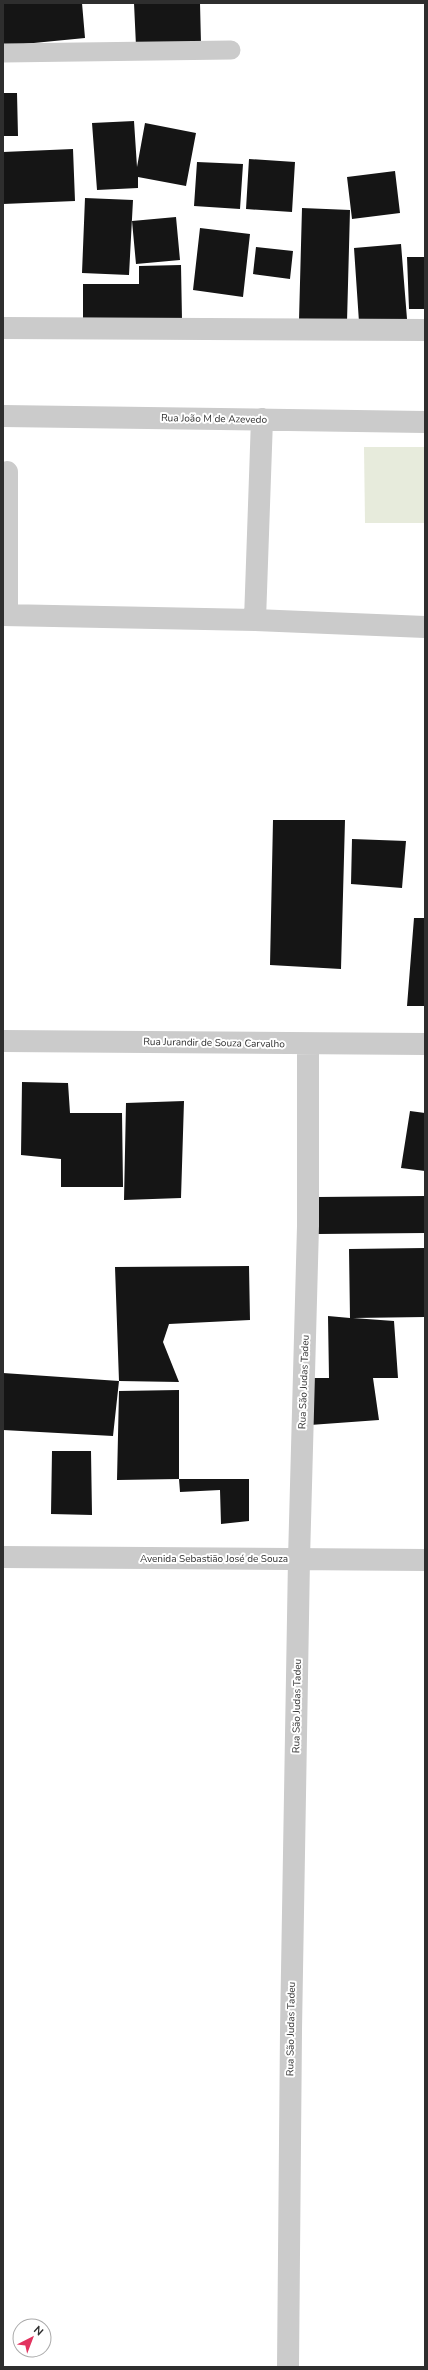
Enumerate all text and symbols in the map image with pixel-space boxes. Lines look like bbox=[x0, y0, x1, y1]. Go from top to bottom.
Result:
street label: Rua João M de Azevedo bbox=[161, 411, 268, 427]
street label: Rua Jurandir de Souza Carvalho bbox=[143, 1035, 285, 1051]
street label: Rua São Judas Tadeu bbox=[295, 1335, 313, 1429]
street label: Avenida Sebastião José de Souza bbox=[140, 1552, 288, 1566]
street label: Rua São Judas Tadeu bbox=[289, 1659, 305, 1753]
street label: Rua São Judas Tadeu bbox=[283, 1982, 299, 2076]
north arrow bbox=[12, 2318, 52, 2358]
text: N bbox=[30, 2323, 46, 2339]

